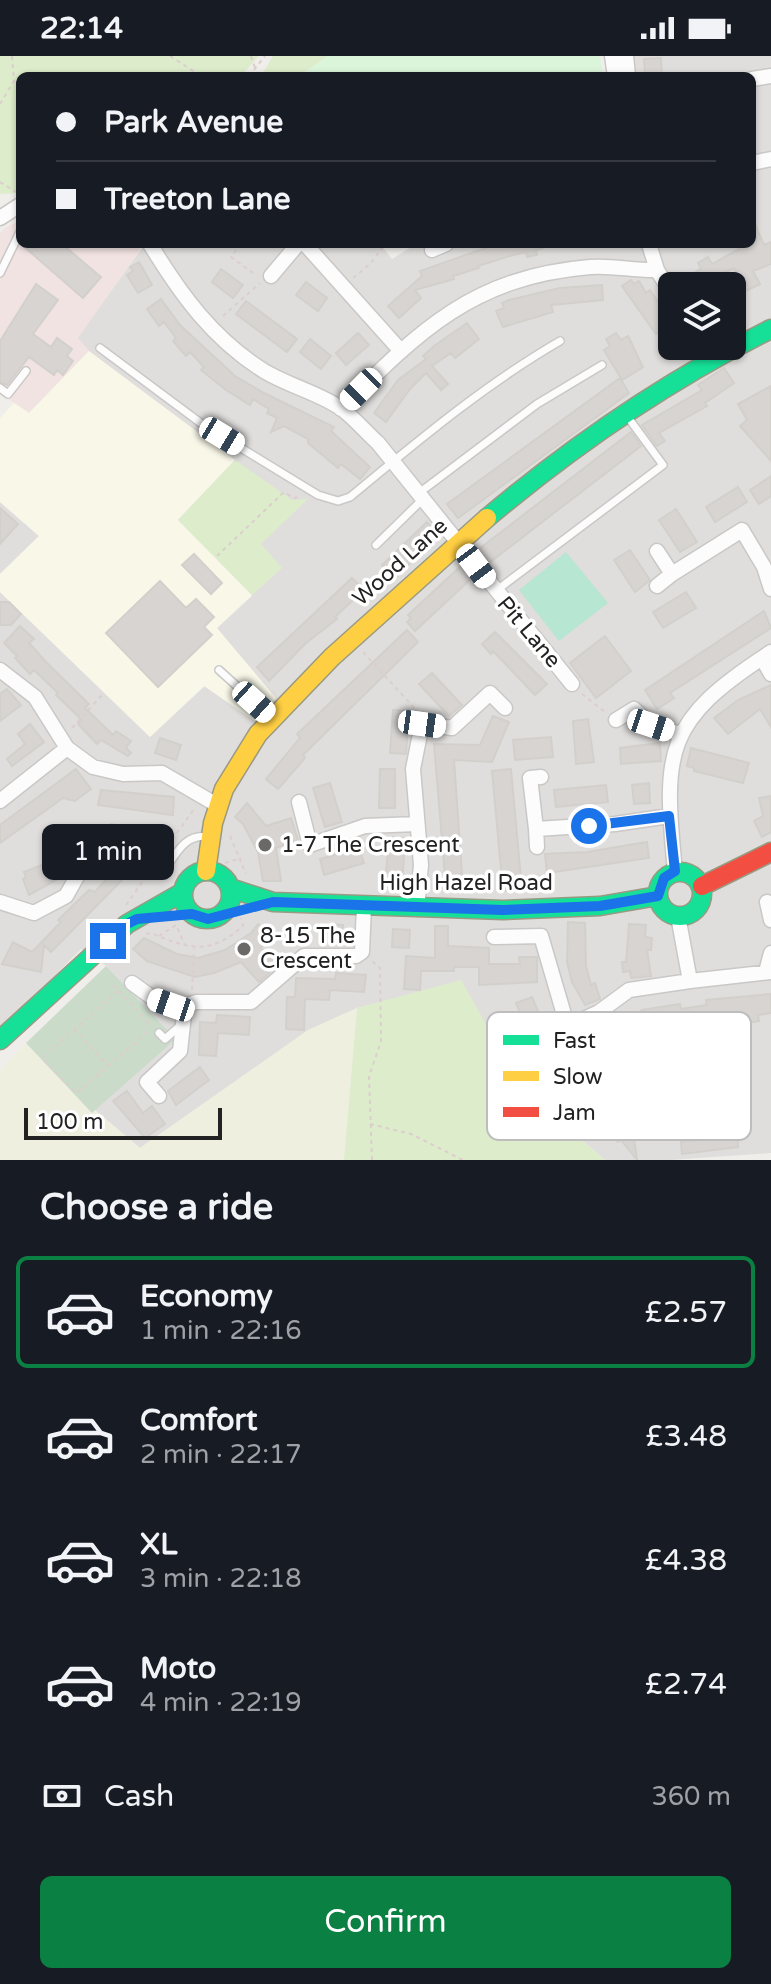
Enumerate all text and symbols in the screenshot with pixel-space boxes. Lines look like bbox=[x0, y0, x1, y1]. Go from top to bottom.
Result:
text: 22:14 bbox=[40, 10, 123, 47]
text: Park Avenue bbox=[104, 104, 283, 141]
text: Treeton Lane bbox=[104, 181, 290, 218]
map controls bbox=[658, 272, 746, 360]
button: layers bbox=[658, 272, 746, 360]
car bbox=[336, 364, 386, 414]
car bbox=[195, 413, 249, 459]
street label: Wood Lane bbox=[347, 513, 453, 611]
car bbox=[452, 540, 500, 592]
street label: Pit Lane bbox=[492, 591, 566, 673]
car bbox=[228, 677, 280, 727]
car bbox=[624, 706, 678, 744]
car bbox=[397, 709, 447, 739]
route start bbox=[571, 808, 607, 844]
callout: 1 min bbox=[42, 825, 174, 881]
place label: 1-7 The Crescent bbox=[281, 832, 460, 858]
text: 1 min bbox=[73, 836, 143, 867]
marker: 1-7 The Crescent bbox=[256, 836, 274, 854]
street label: High Hazel Road bbox=[379, 870, 553, 896]
route end bbox=[90, 923, 126, 959]
place label: 8-15 The Crescent bbox=[260, 923, 355, 974]
marker: 8-15 The Crescent bbox=[235, 940, 253, 958]
car bbox=[144, 986, 198, 1024]
legend bbox=[487, 1012, 751, 1140]
text: Fast bbox=[553, 1028, 596, 1054]
text: Slow bbox=[553, 1064, 603, 1090]
text: Jam bbox=[553, 1100, 596, 1126]
scale bar bbox=[24, 1104, 222, 1140]
text: 100 m bbox=[36, 1109, 103, 1135]
text: Choose a ride bbox=[40, 1186, 273, 1229]
icon: car bbox=[44, 1276, 116, 1348]
text: Economy bbox=[140, 1278, 273, 1315]
text: £2.57 bbox=[645, 1294, 727, 1331]
text: 1 min · 22:16 bbox=[140, 1315, 302, 1346]
icon: car bbox=[44, 1400, 116, 1472]
text: Comfort bbox=[140, 1402, 258, 1439]
text: £3.48 bbox=[645, 1418, 727, 1455]
text: 2 min · 22:17 bbox=[140, 1439, 302, 1470]
icon: car bbox=[44, 1524, 116, 1596]
text: XL bbox=[140, 1526, 177, 1563]
text: £4.38 bbox=[645, 1542, 727, 1579]
text: 3 min · 22:18 bbox=[140, 1563, 302, 1594]
icon: car bbox=[44, 1648, 116, 1720]
text: Moto bbox=[140, 1650, 216, 1687]
text: £2.74 bbox=[645, 1666, 727, 1703]
text: 4 min · 22:19 bbox=[140, 1687, 302, 1718]
icon: cash bbox=[40, 1774, 84, 1818]
text: Cash bbox=[104, 1778, 174, 1815]
text: 360 m bbox=[651, 1781, 731, 1812]
button: Confirm bbox=[40, 1876, 731, 1968]

